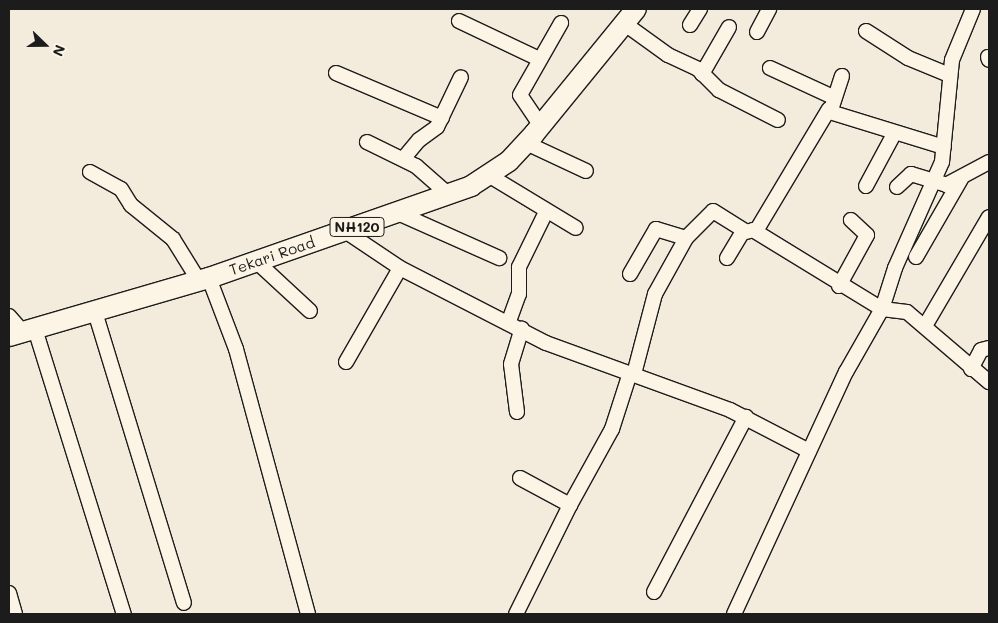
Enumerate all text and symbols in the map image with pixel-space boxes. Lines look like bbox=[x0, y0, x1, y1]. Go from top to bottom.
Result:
north arrow bbox=[20, 20, 70, 70]
text: N bbox=[49, 42, 70, 59]
road number: NH120 bbox=[330, 216, 384, 238]
street label: Tekari Road bbox=[227, 233, 317, 279]

